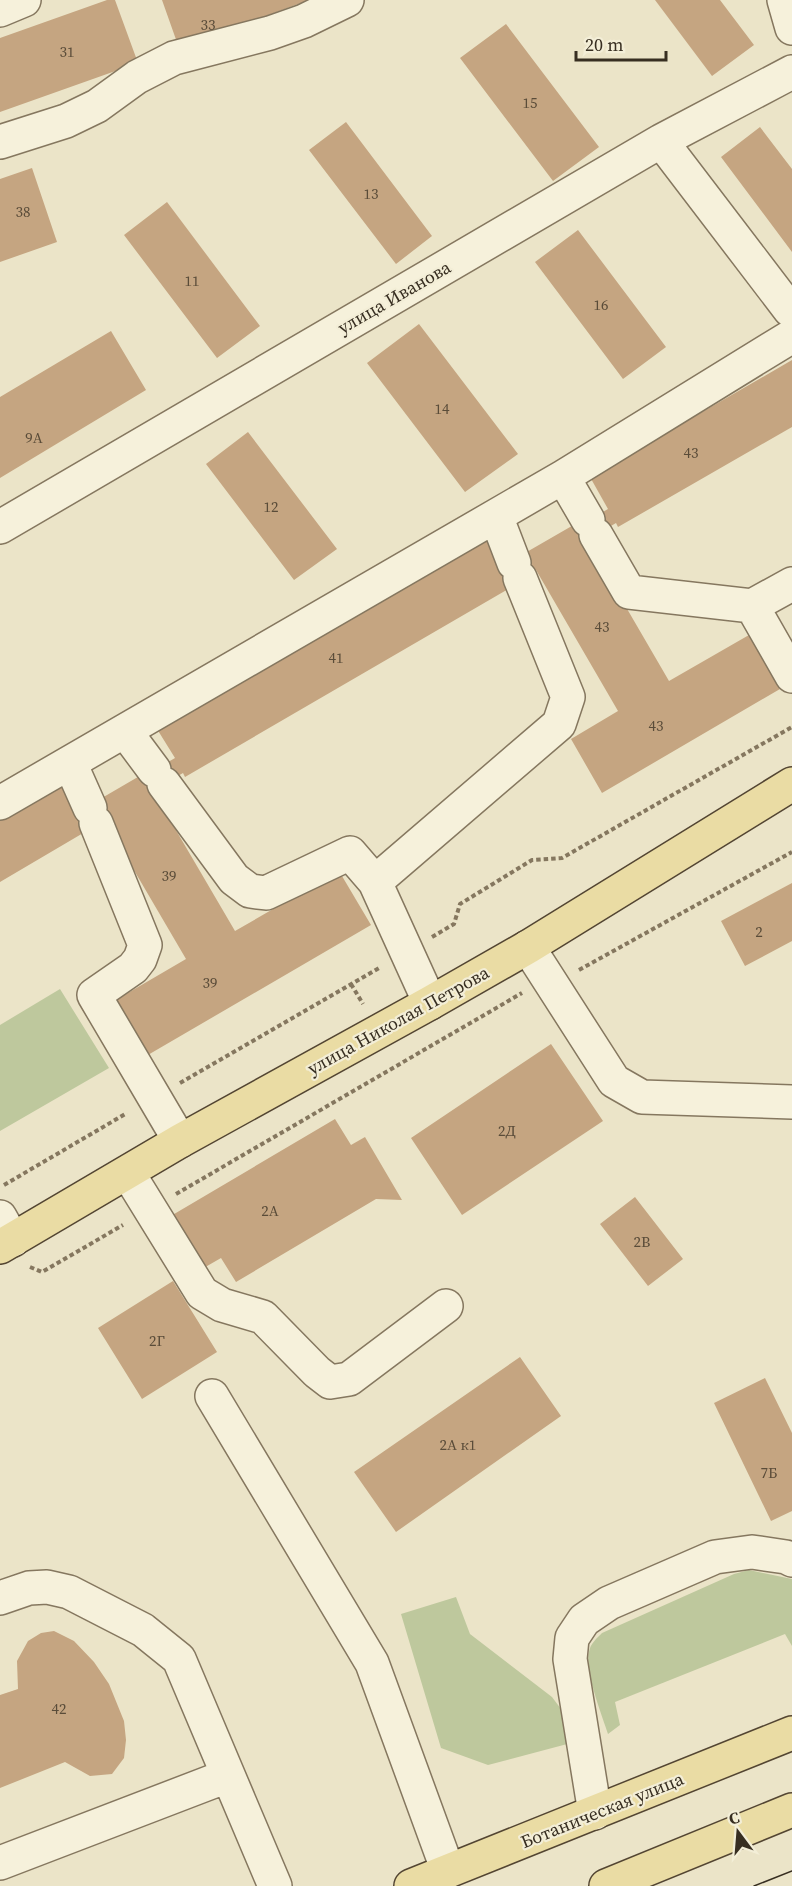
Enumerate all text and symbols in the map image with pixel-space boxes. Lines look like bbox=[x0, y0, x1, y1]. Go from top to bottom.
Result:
house number: 33 bbox=[200, 14, 216, 35]
scale bar bbox=[576, 24, 666, 62]
text: 20 m bbox=[585, 32, 623, 57]
house number: 31 bbox=[59, 41, 75, 62]
house number: 15 bbox=[522, 92, 538, 113]
house number: 13 bbox=[363, 183, 379, 204]
house number: 38 bbox=[15, 201, 31, 222]
street label: улица Иванова bbox=[333, 254, 456, 340]
house number: 11 bbox=[184, 270, 200, 291]
house number: 16 bbox=[593, 294, 609, 315]
house number: 14 bbox=[434, 398, 450, 419]
house number: 9А bbox=[25, 427, 43, 448]
house number: 43 bbox=[683, 442, 699, 463]
house number: 12 bbox=[263, 496, 279, 517]
house number: 43 bbox=[594, 616, 610, 637]
house number: 41 bbox=[328, 647, 344, 668]
house number: 43 bbox=[648, 715, 664, 736]
house number: 39 bbox=[161, 865, 177, 886]
house number: 2 bbox=[755, 921, 763, 942]
street label: улица Николая Петрова bbox=[303, 959, 494, 1080]
house number: 39 bbox=[202, 972, 218, 993]
house number: 2Д bbox=[498, 1120, 516, 1141]
house number: 2А bbox=[261, 1200, 279, 1221]
house number: 2В bbox=[634, 1231, 650, 1252]
house number: 2Г bbox=[149, 1330, 165, 1351]
house number: 2А к1 bbox=[440, 1434, 476, 1455]
house number: 7Б bbox=[761, 1462, 777, 1483]
house number: 42 bbox=[51, 1698, 67, 1719]
street label: Ботаническая улица bbox=[517, 1766, 688, 1854]
north arrow bbox=[708, 1802, 768, 1862]
text: С bbox=[726, 1806, 742, 1830]

